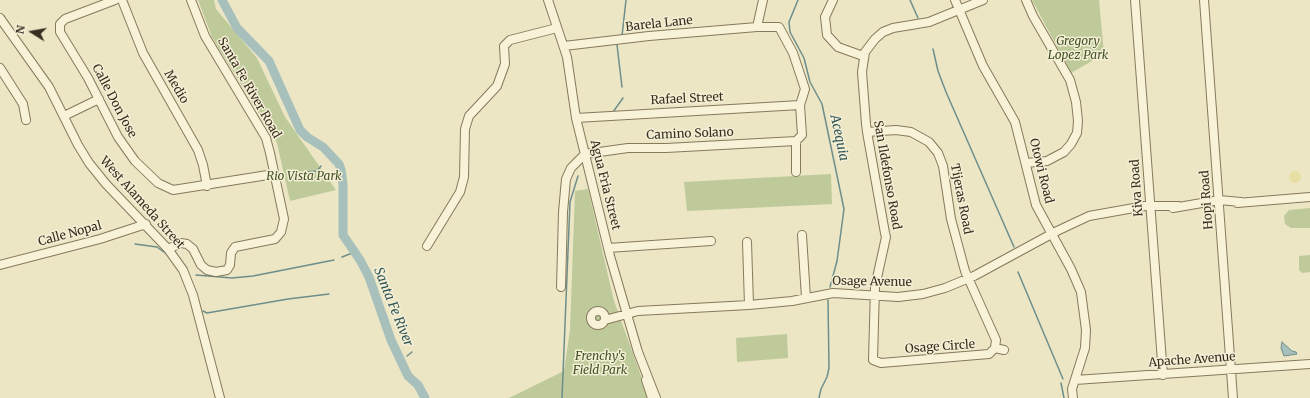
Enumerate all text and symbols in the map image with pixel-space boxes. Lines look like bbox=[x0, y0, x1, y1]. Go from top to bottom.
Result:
north arrow bbox=[12, 12, 52, 52]
street label: Barela Lane bbox=[625, 13, 693, 35]
text: N bbox=[13, 24, 28, 35]
street label: Santa Fe River Road bbox=[214, 35, 284, 141]
park label: Gregory Lopez Park bbox=[1048, 35, 1108, 63]
street label: Calle Don Jose bbox=[89, 62, 139, 140]
street label: Medio bbox=[161, 68, 191, 106]
street label: Rafael Street bbox=[650, 90, 724, 108]
water label: Acequia bbox=[827, 113, 851, 163]
street label: San Ildefonso Road bbox=[870, 119, 904, 231]
street label: Camino Solano bbox=[646, 125, 734, 143]
street label: Otowi Road bbox=[1026, 137, 1056, 205]
street label: Agua Fria Street bbox=[587, 138, 623, 232]
street label: West Alameda Street bbox=[97, 154, 187, 252]
street label: Kiva Road bbox=[1128, 159, 1146, 217]
street label: Tijeras Road bbox=[947, 163, 975, 235]
park label: Rio Vista Park bbox=[266, 170, 342, 184]
street label: Hopi Road bbox=[1198, 170, 1216, 230]
street label: Calle Nopal bbox=[37, 219, 103, 249]
water label: Santa Fe River bbox=[370, 265, 416, 349]
street label: Osage Avenue bbox=[832, 274, 912, 290]
street label: Osage Circle bbox=[905, 337, 975, 357]
park label: Frenchy's Field Park bbox=[573, 350, 627, 378]
street label: Apache Avenue bbox=[1148, 350, 1236, 370]

